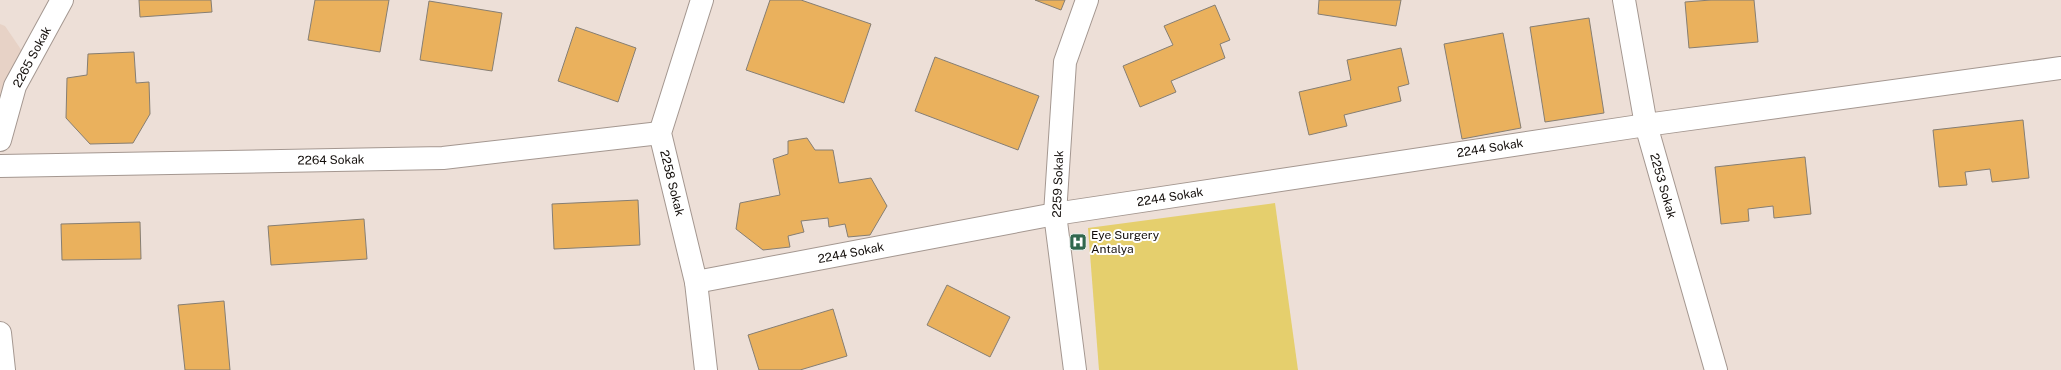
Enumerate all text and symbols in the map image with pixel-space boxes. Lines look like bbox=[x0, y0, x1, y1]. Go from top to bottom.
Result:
street label: 2265 Sokak bbox=[10, 24, 54, 90]
street label: 2244 Sokak bbox=[1456, 136, 1524, 160]
street label: 2258 Sokak bbox=[657, 149, 687, 218]
street label: 2259 Sokak bbox=[1050, 150, 1066, 218]
street label: 2264 Sokak bbox=[297, 152, 365, 168]
street label: 2253 Sokak bbox=[1647, 152, 1679, 220]
street label: 2244 Sokak bbox=[1136, 185, 1204, 209]
place label: Eye Surgery Antalya bbox=[1091, 228, 1160, 256]
hospital icon: Eye Surgery Antalya bbox=[1068, 232, 1088, 252]
street label: 2244 Sokak bbox=[817, 240, 886, 266]

